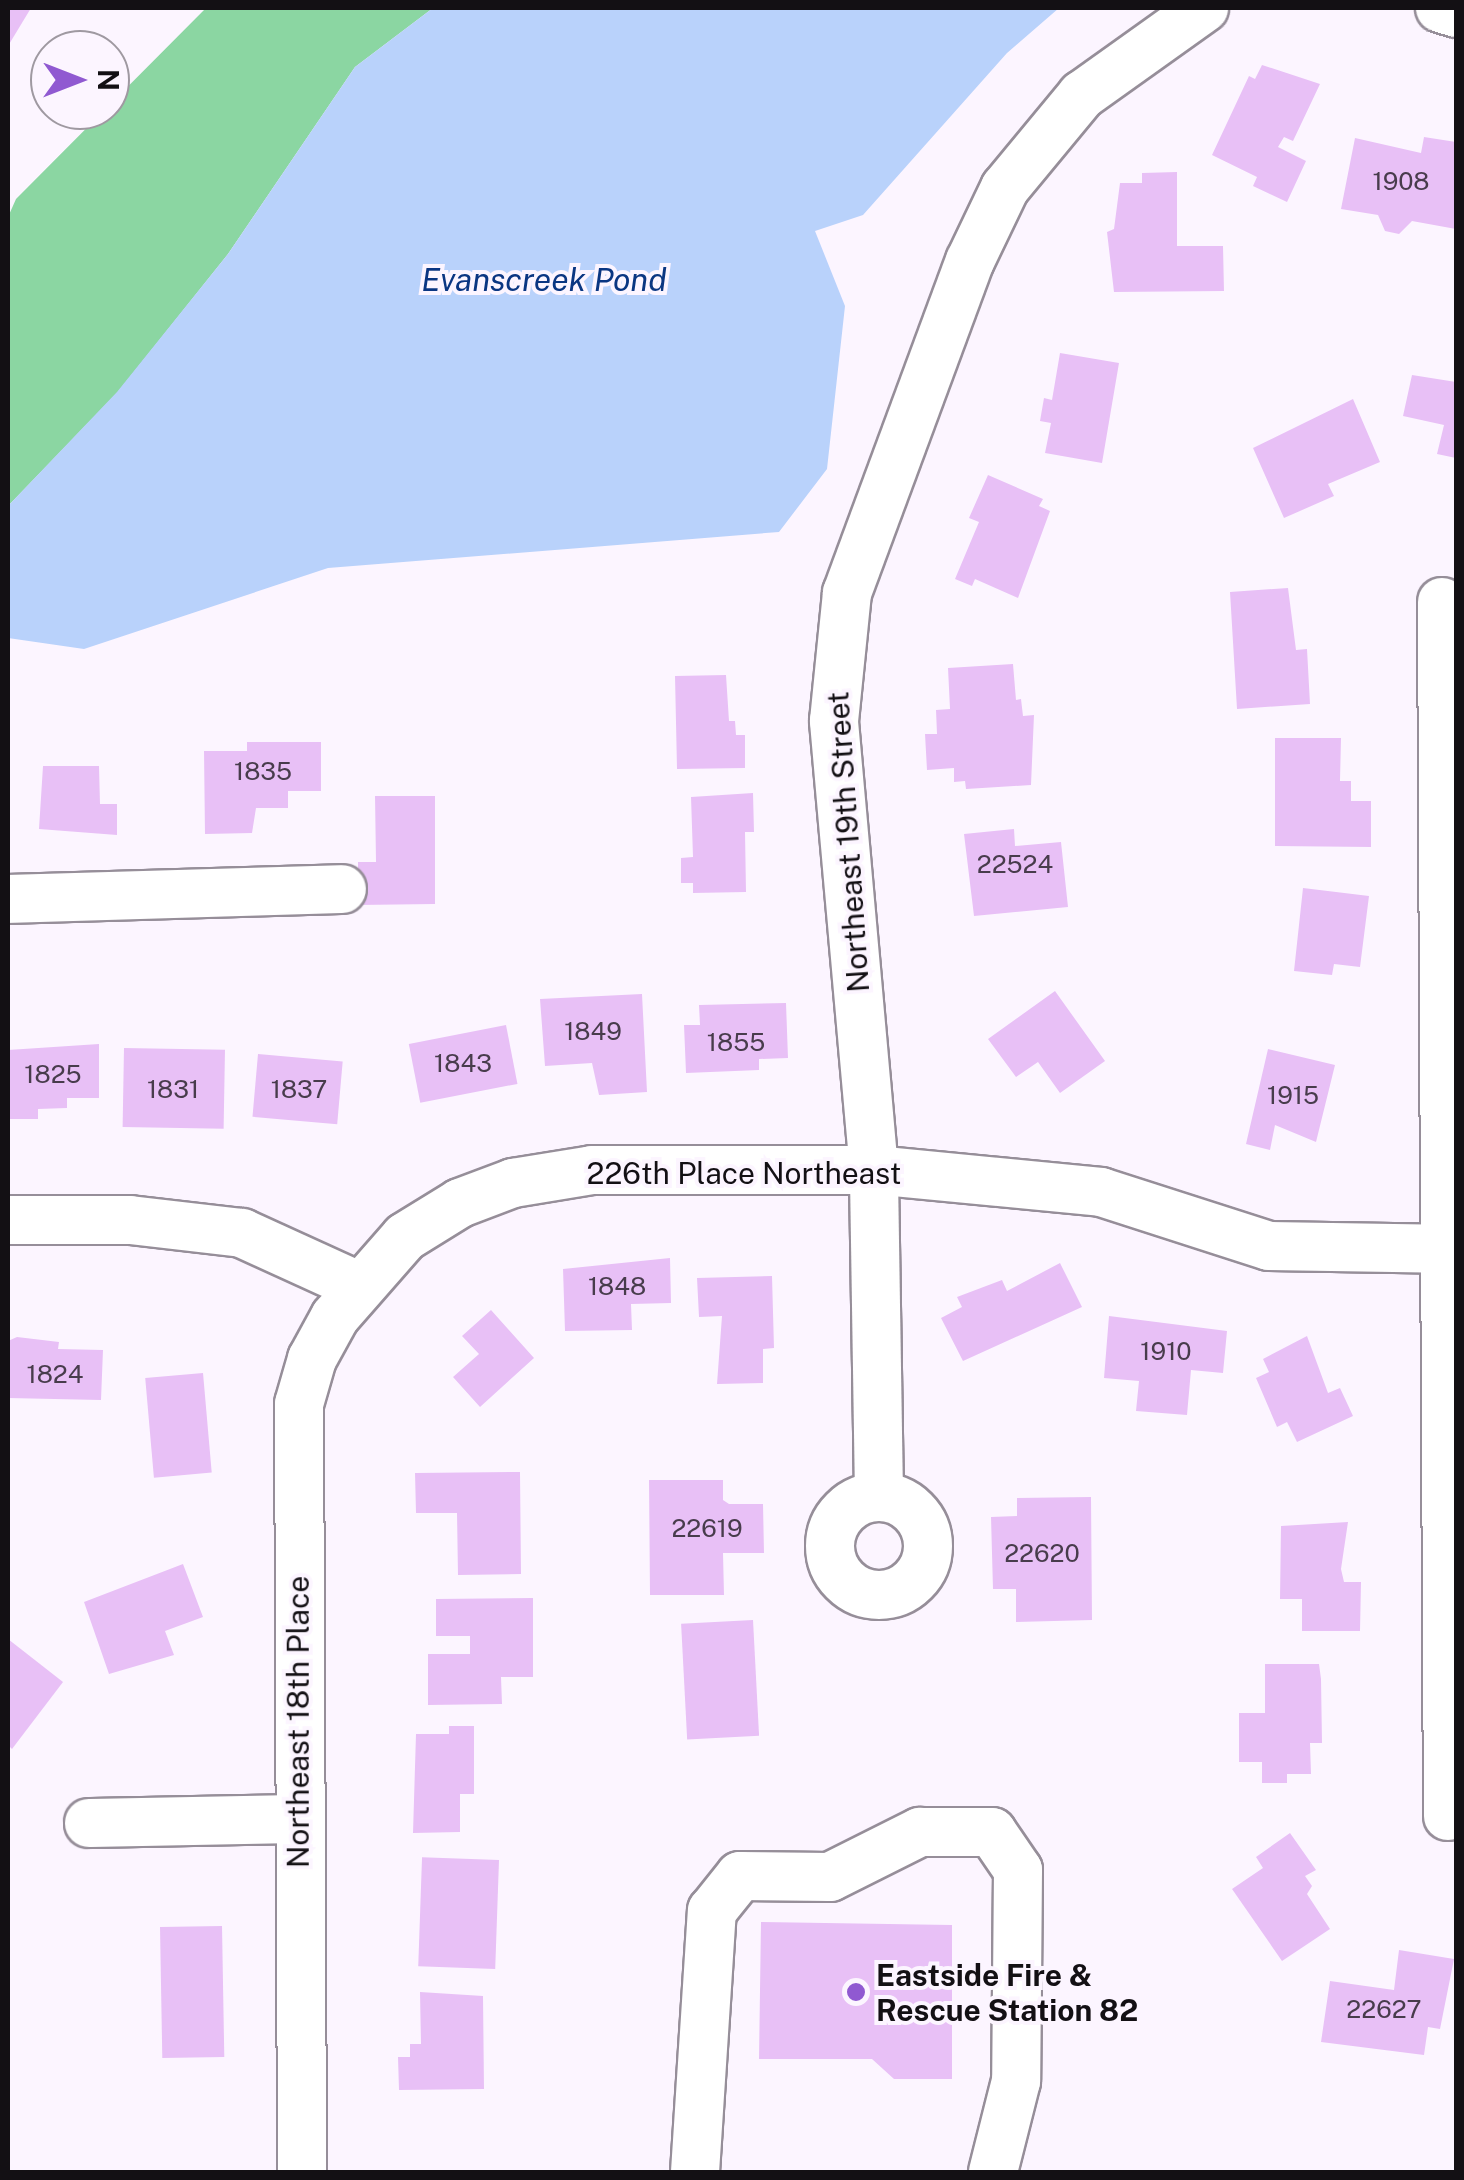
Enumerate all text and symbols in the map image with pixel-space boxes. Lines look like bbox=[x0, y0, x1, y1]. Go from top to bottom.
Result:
north arrow bbox=[30, 30, 130, 130]
text: N bbox=[92, 69, 125, 91]
house number: 1908 bbox=[1373, 166, 1429, 196]
water label: Evanscreek Pond bbox=[421, 261, 667, 299]
street label: Northeast 19th Street bbox=[820, 690, 876, 994]
house number: 1835 bbox=[234, 756, 292, 786]
house number: 22524 bbox=[977, 849, 1053, 879]
house number: 1849 bbox=[564, 1016, 622, 1046]
house number: 1855 bbox=[707, 1027, 765, 1057]
house number: 1843 bbox=[434, 1048, 492, 1078]
house number: 1825 bbox=[24, 1059, 82, 1089]
house number: 1831 bbox=[147, 1074, 199, 1104]
house number: 1837 bbox=[271, 1074, 327, 1104]
house number: 1915 bbox=[1267, 1080, 1319, 1110]
street label: 226th Place Northeast bbox=[586, 1155, 902, 1191]
house number: 1848 bbox=[588, 1271, 646, 1301]
house number: 1910 bbox=[1140, 1336, 1192, 1366]
house number: 1824 bbox=[27, 1359, 83, 1389]
house number: 22619 bbox=[671, 1513, 743, 1543]
house number: 22620 bbox=[1004, 1538, 1080, 1568]
street label: Northeast 18th Place bbox=[280, 1576, 316, 1868]
place label: Eastside Fire & Rescue Station 82 bbox=[876, 1957, 1138, 2028]
marker: Eastside Fire & Rescue Station 82 bbox=[845, 1981, 867, 2003]
house number: 22627 bbox=[1346, 1994, 1422, 2024]

